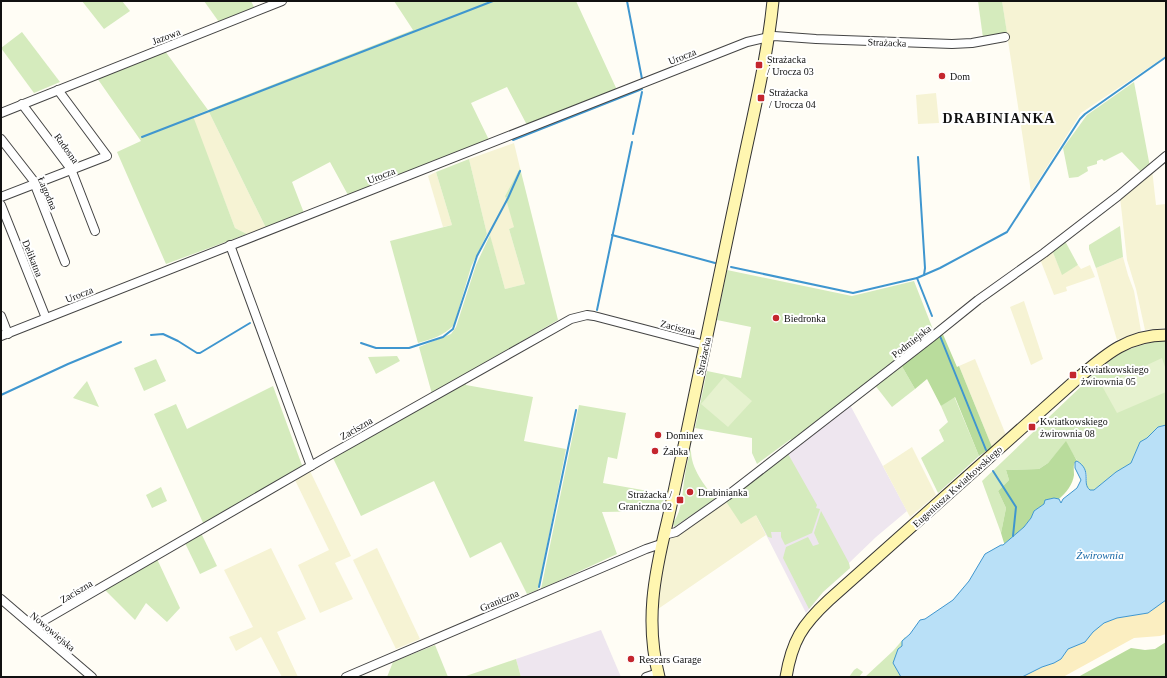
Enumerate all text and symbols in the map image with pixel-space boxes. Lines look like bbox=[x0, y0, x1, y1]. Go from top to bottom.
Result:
street label: Jazowa bbox=[150, 26, 182, 47]
street label: Strażacka bbox=[867, 36, 907, 49]
street label: Urocza bbox=[667, 46, 698, 67]
place label: Strażacka / Urocza 03 bbox=[767, 54, 814, 77]
marker: Strażacka / Urocza 03 bbox=[754, 60, 764, 70]
marker: Dom bbox=[937, 71, 947, 81]
place label: Dom bbox=[950, 71, 970, 82]
place label: Strażacka / Urocza 04 bbox=[769, 87, 816, 110]
marker: Strażacka / Urocza 04 bbox=[756, 93, 766, 103]
district label: DRABINIANKA bbox=[943, 111, 1055, 126]
street label: Radosna bbox=[52, 131, 81, 166]
street label: Urocza bbox=[366, 165, 397, 186]
street label: Łagodna bbox=[36, 175, 60, 212]
street label: Delikatna bbox=[20, 238, 45, 279]
street label: Urocza bbox=[64, 284, 95, 305]
marker: Biedronka bbox=[771, 313, 781, 323]
place label: Biedronka bbox=[784, 313, 826, 324]
street label: Zaciszna bbox=[659, 318, 697, 337]
street label: Podmiejska bbox=[890, 322, 934, 360]
street label: Strażacka bbox=[694, 335, 713, 376]
place label: Kwiatkowskiego żwirownia 05 bbox=[1081, 364, 1149, 387]
marker: Kwiatkowskiego żwirownia 05 bbox=[1068, 370, 1078, 380]
street label: Zaciszna bbox=[338, 415, 375, 442]
place label: Kwiatkowskiego żwirownia 08 bbox=[1040, 416, 1108, 439]
marker: Kwiatkowskiego żwirownia 08 bbox=[1027, 422, 1037, 432]
marker: Dominex bbox=[653, 430, 663, 440]
place label: Dominex bbox=[666, 430, 703, 441]
street label: Eugeniusza Kwiatkowskiego bbox=[910, 443, 1004, 529]
marker: Żabka bbox=[650, 446, 660, 456]
place label: Żabka bbox=[663, 446, 689, 457]
marker: Drabinianka bbox=[685, 487, 695, 497]
place label: Drabinianka bbox=[698, 487, 748, 498]
place label: Strażacka / Graniczna 02 bbox=[618, 489, 672, 512]
marker: Strażacka / Graniczna 02 bbox=[675, 495, 685, 505]
water label: Żwirownia bbox=[1076, 549, 1124, 561]
street label: Zaciszna bbox=[58, 577, 95, 605]
street label: Graniczna bbox=[478, 587, 521, 614]
street label: Nowowiejska bbox=[28, 609, 78, 654]
marker: Rescars Garage bbox=[626, 654, 636, 664]
place label: Rescars Garage bbox=[639, 654, 702, 665]

